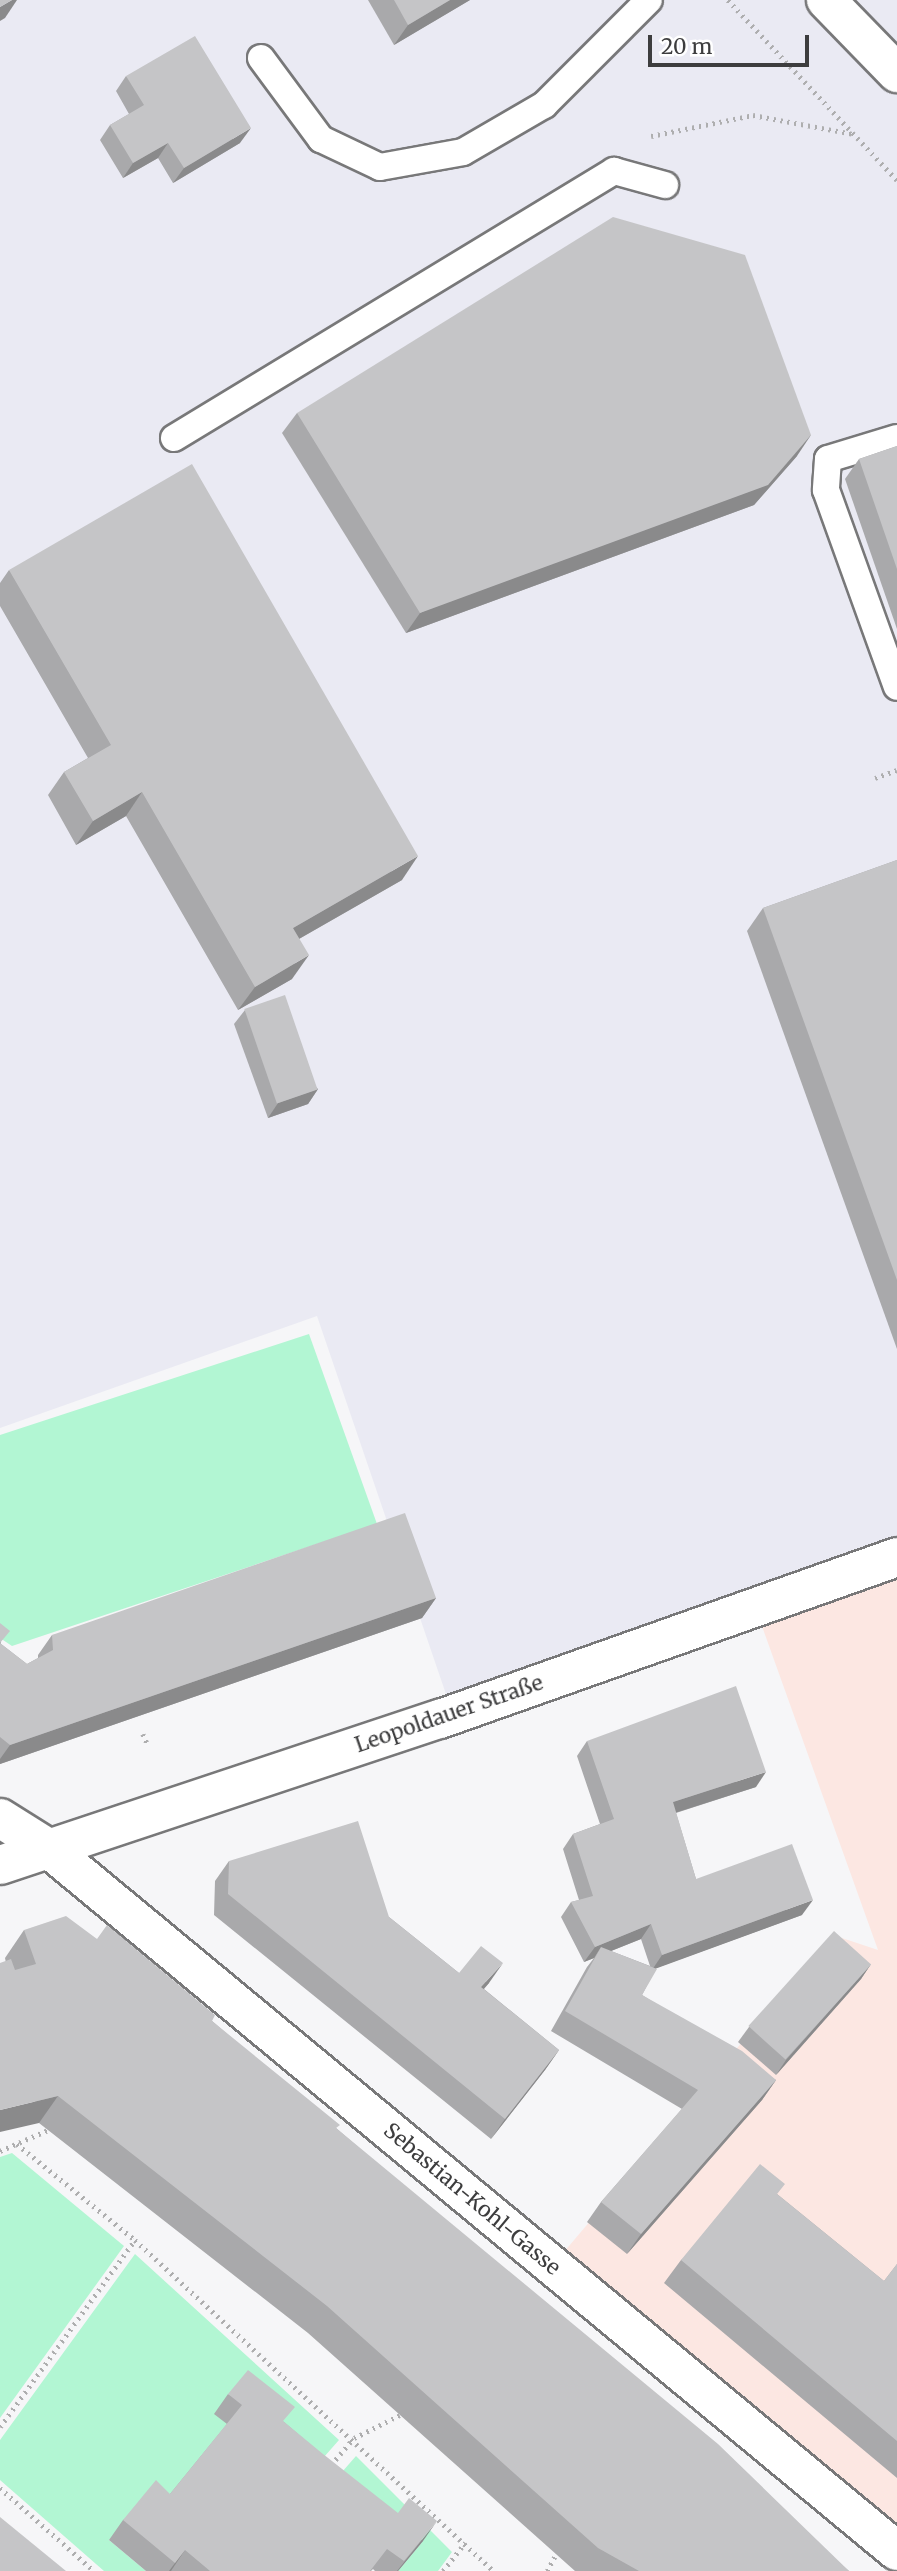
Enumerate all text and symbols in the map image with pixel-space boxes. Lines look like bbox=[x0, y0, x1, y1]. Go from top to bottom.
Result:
scale bar bbox=[652, 21, 813, 65]
text: 20 m bbox=[661, 33, 712, 60]
street label: Leopoldauer Straße bbox=[352, 1670, 546, 1758]
street label: Sebastian-Kohl-Gasse bbox=[379, 2118, 565, 2280]

